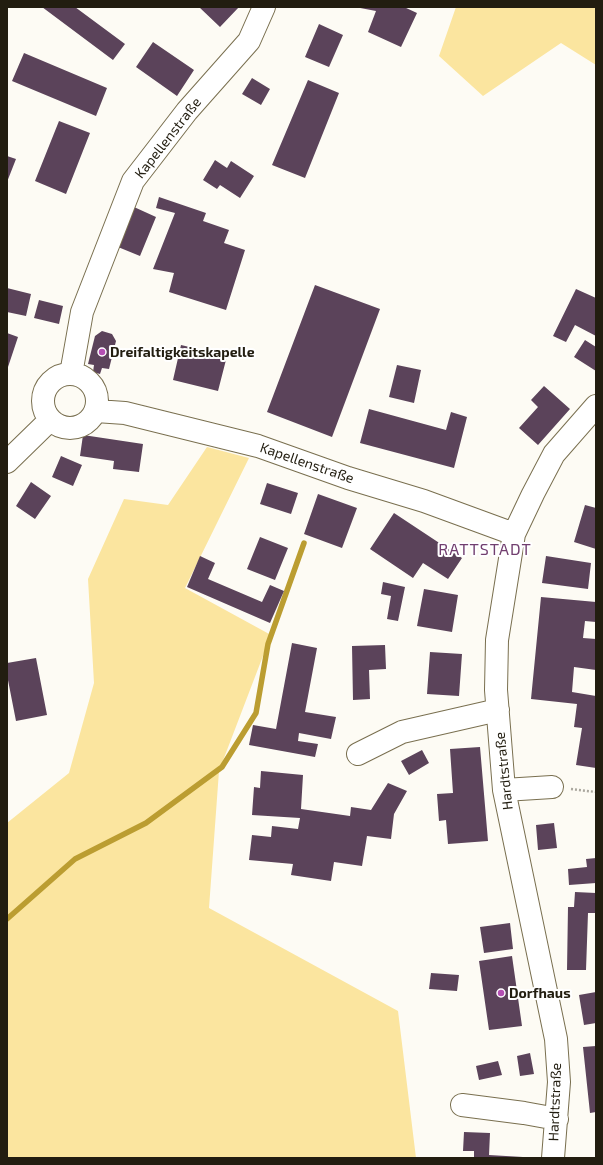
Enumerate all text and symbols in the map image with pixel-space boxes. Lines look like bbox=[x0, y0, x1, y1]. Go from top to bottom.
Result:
street label: Kapellenstraße bbox=[131, 94, 205, 182]
place label: Dreifaltigkeitskapelle bbox=[110, 344, 255, 360]
marker: Dreifaltigkeitskapelle bbox=[97, 347, 107, 357]
street label: Kapellenstraße bbox=[258, 439, 356, 487]
district label: RATTSTADT bbox=[438, 540, 532, 560]
street label: Hardtstraße bbox=[492, 731, 516, 811]
place label: Dorfhaus bbox=[509, 985, 571, 1001]
marker: Dorfhaus bbox=[496, 988, 506, 998]
street label: Hardtstraße bbox=[545, 1062, 565, 1142]

